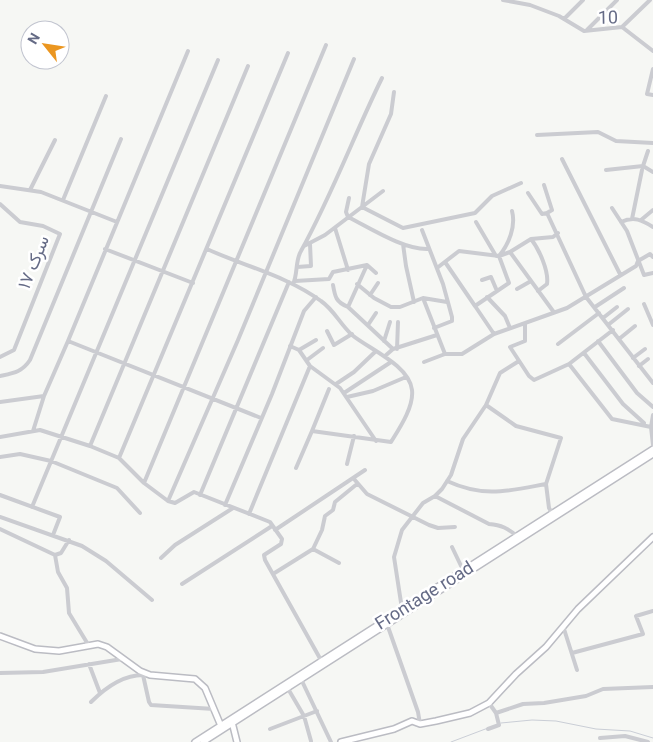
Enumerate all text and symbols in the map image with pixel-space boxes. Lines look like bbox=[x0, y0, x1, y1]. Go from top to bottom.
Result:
street label: 10 bbox=[598, 6, 618, 28]
north arrow bbox=[20, 20, 70, 70]
text: N bbox=[24, 30, 43, 47]
street label: سرک ۱۷ bbox=[13, 232, 54, 292]
street label: Frontage road bbox=[371, 556, 477, 634]

